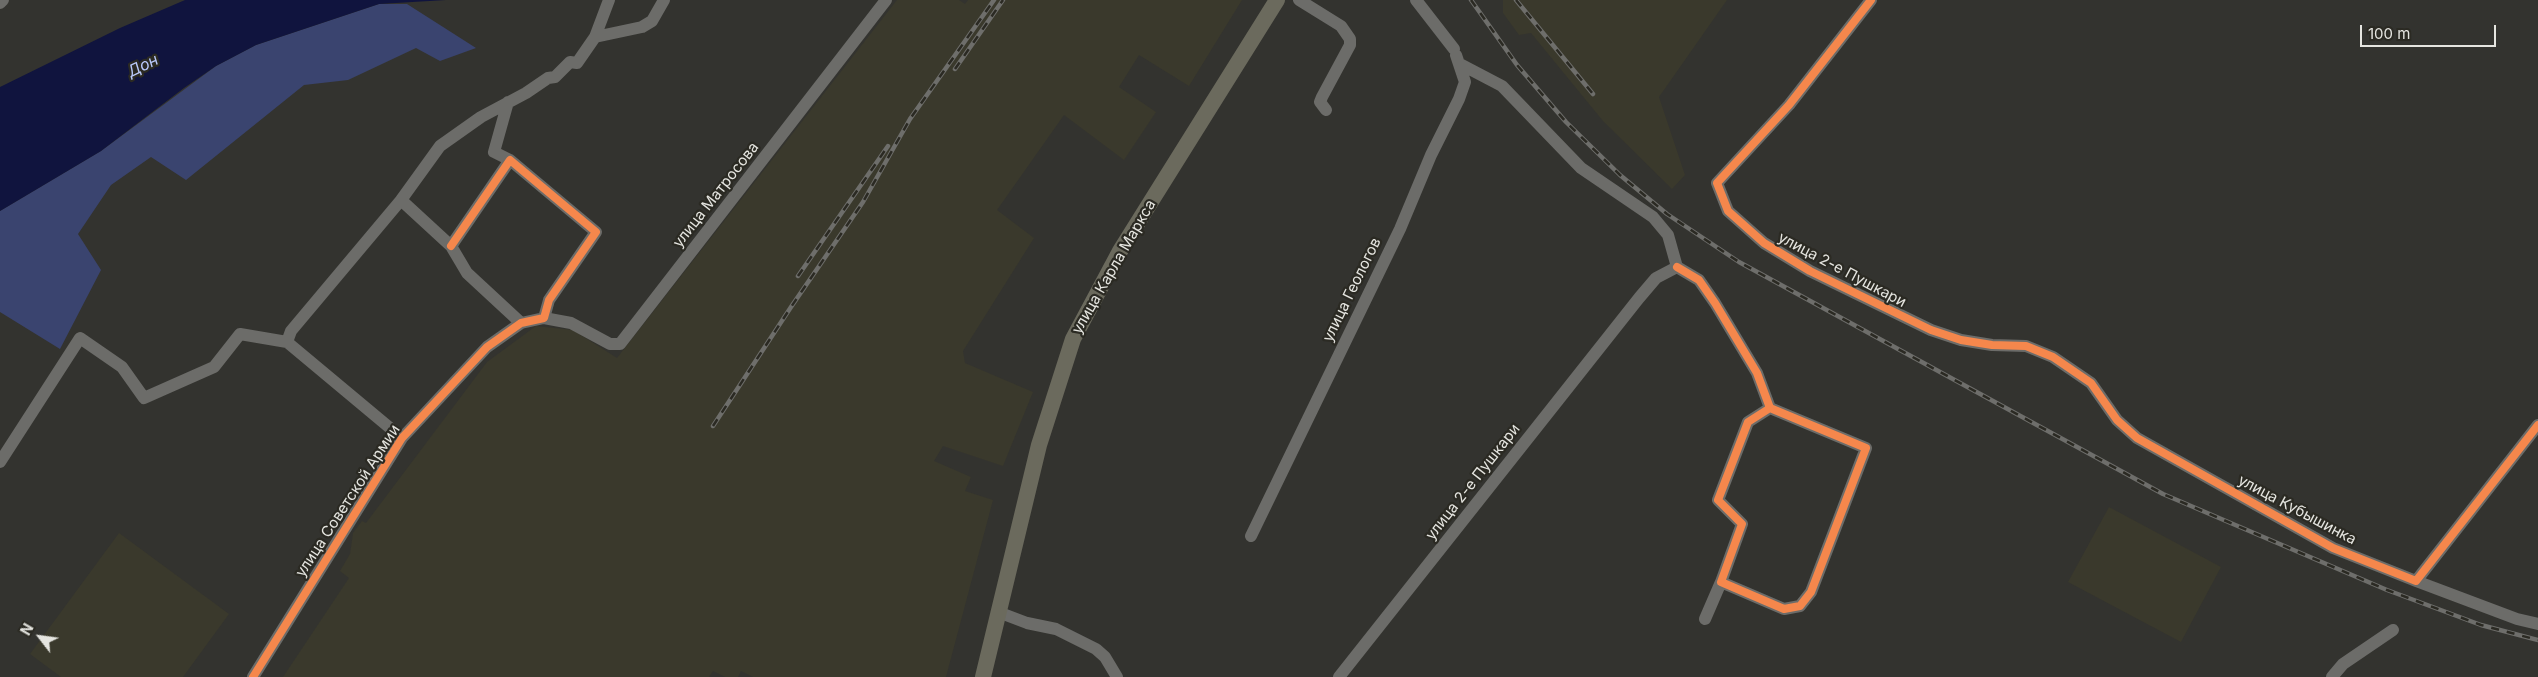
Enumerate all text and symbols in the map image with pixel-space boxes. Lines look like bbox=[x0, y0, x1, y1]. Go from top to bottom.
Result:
scale bar bbox=[2363, 15, 2499, 47]
text: 100 m bbox=[2368, 24, 2410, 43]
water label: Дон bbox=[124, 50, 162, 82]
street label: улица Матросова bbox=[669, 139, 763, 251]
street label: улица Карла Маркса bbox=[1068, 197, 1160, 337]
street label: улица 2-е Пушкари bbox=[1775, 229, 1909, 311]
street label: улица Геологов bbox=[1319, 235, 1385, 345]
street label: улица 2-е Пушкари bbox=[1422, 420, 1524, 544]
street label: улица Советской Армии bbox=[292, 421, 404, 581]
street label: улица Кубышинка bbox=[2235, 471, 2359, 549]
north arrow bbox=[15, 612, 65, 662]
text: N bbox=[17, 620, 37, 638]

